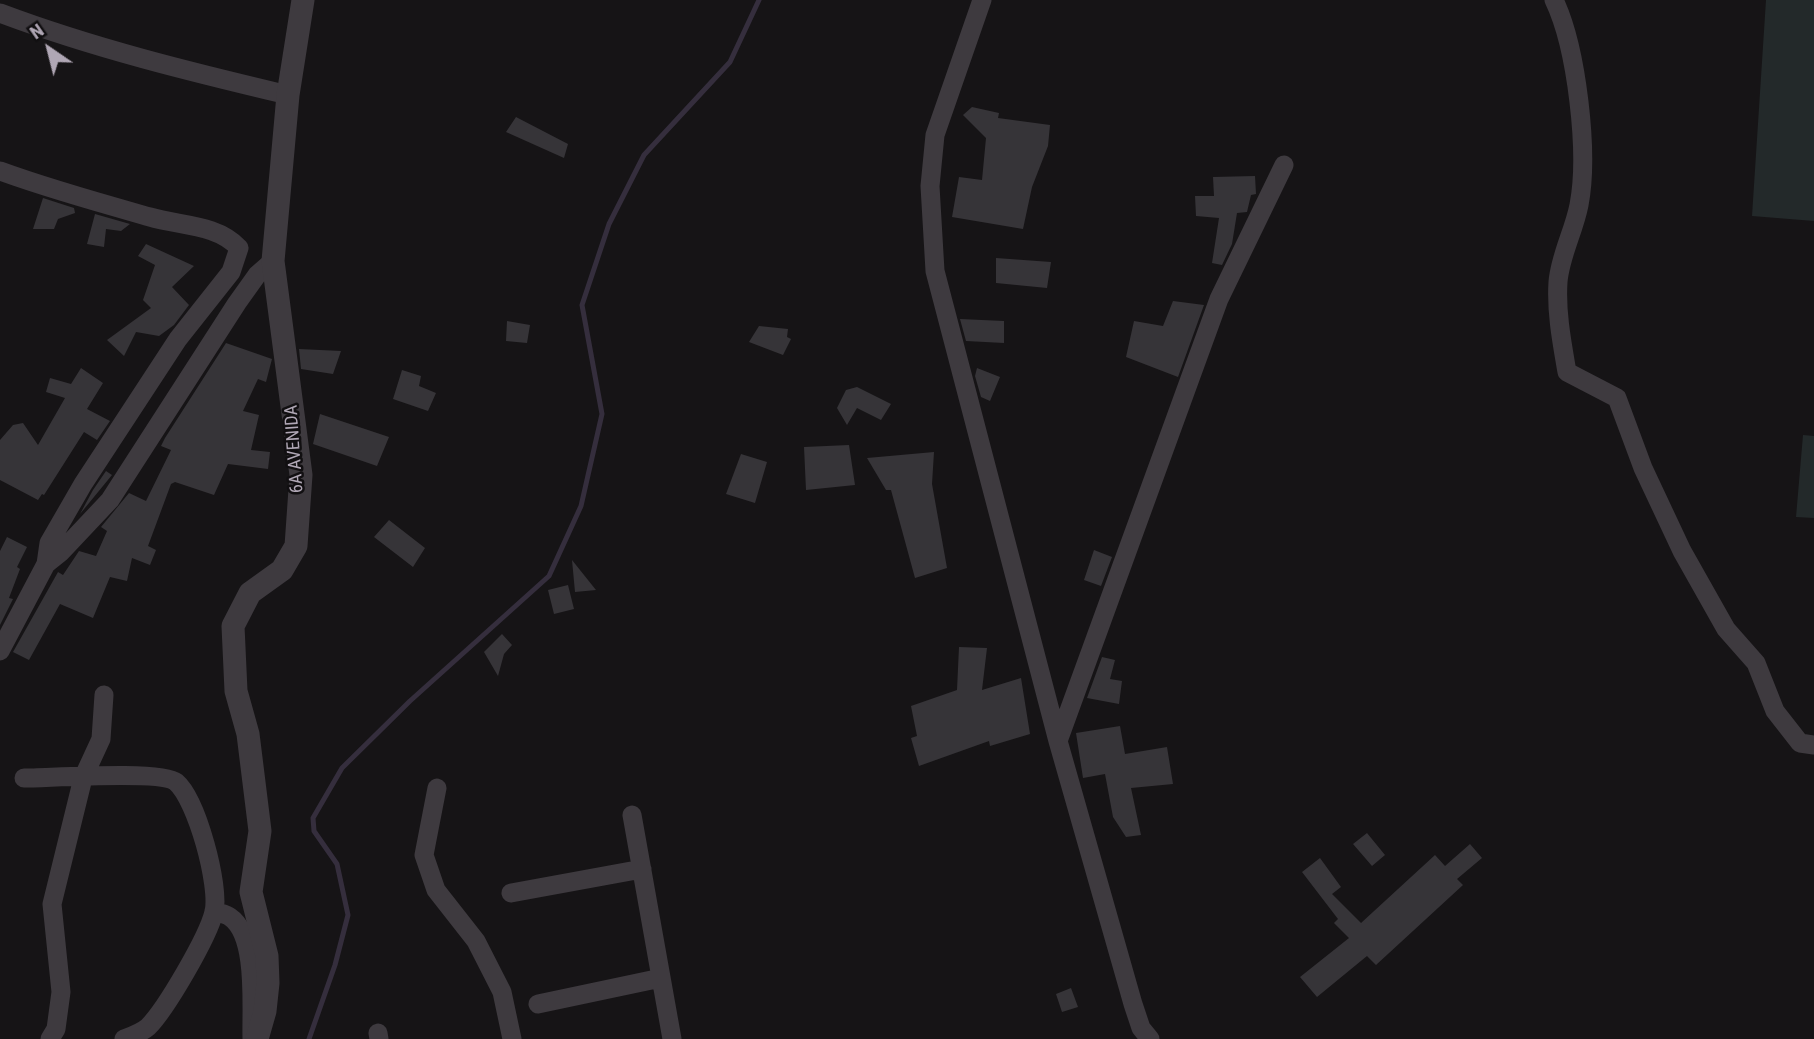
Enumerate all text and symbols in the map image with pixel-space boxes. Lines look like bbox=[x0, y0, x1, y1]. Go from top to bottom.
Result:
north arrow bbox=[14, 14, 84, 84]
text: N bbox=[25, 19, 48, 44]
street label: 6A AVENIDA bbox=[281, 404, 309, 494]

